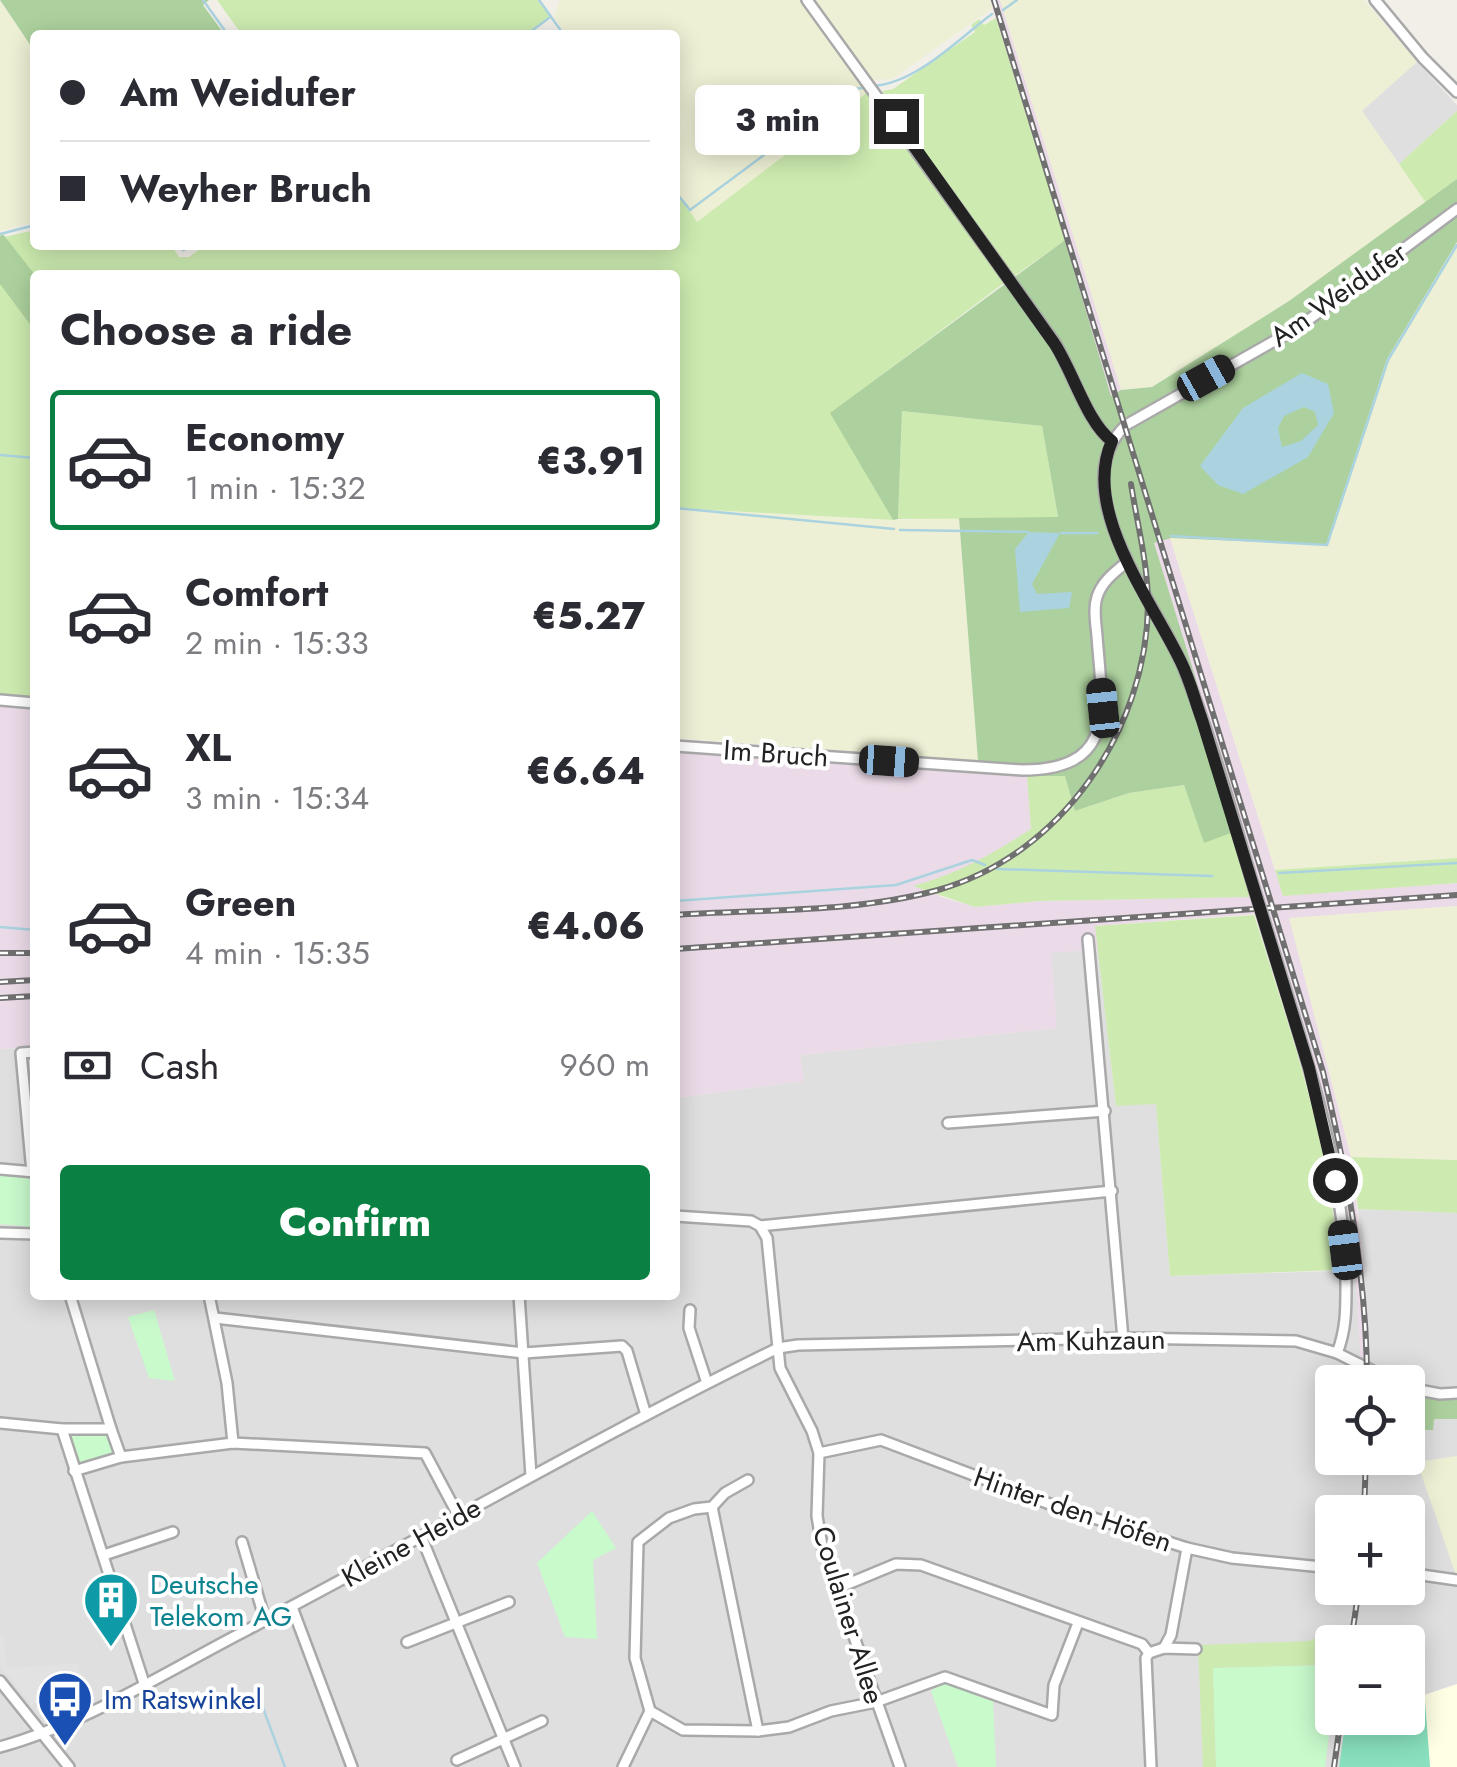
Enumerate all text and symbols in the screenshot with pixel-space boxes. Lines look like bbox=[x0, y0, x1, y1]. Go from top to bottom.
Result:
text: Am Weidufer bbox=[120, 65, 356, 120]
callout: 3 min bbox=[696, 86, 861, 156]
text: 3 min bbox=[735, 97, 820, 143]
route end bbox=[874, 99, 919, 144]
text: Weyher Bruch bbox=[120, 161, 372, 216]
street label: Am Weidufer bbox=[1262, 232, 1415, 357]
text: Choose a ride bbox=[60, 297, 352, 362]
car bbox=[1172, 350, 1240, 406]
text: Economy bbox=[185, 410, 344, 465]
icon: car bbox=[65, 415, 155, 505]
text: €3.91 bbox=[536, 433, 645, 488]
text: 1 min · 15:32 bbox=[185, 465, 366, 511]
text: Comfort bbox=[185, 565, 328, 620]
icon: car bbox=[65, 570, 155, 660]
text: €5.27 bbox=[532, 588, 645, 643]
text: 2 min · 15:33 bbox=[185, 620, 369, 666]
car bbox=[1085, 677, 1121, 739]
text: XL bbox=[185, 720, 231, 775]
icon: car bbox=[65, 725, 155, 815]
street label: Im Bruch bbox=[722, 729, 830, 778]
text: €6.64 bbox=[526, 743, 645, 798]
car bbox=[858, 744, 920, 778]
text: 3 min · 15:34 bbox=[185, 775, 369, 821]
text: Green bbox=[185, 875, 296, 930]
icon: car bbox=[65, 880, 155, 970]
text: €4.06 bbox=[527, 898, 645, 953]
text: 4 min · 15:35 bbox=[185, 930, 370, 976]
icon: cash bbox=[60, 1038, 115, 1093]
text: Cash bbox=[140, 1038, 220, 1093]
text: 960 m bbox=[559, 1042, 650, 1088]
route start bbox=[1313, 1158, 1358, 1203]
button: Confirm bbox=[60, 1165, 650, 1280]
car bbox=[1326, 1218, 1364, 1282]
street label: Am Kuhzaun bbox=[1016, 1319, 1166, 1362]
map controls bbox=[1315, 1365, 1425, 1735]
button: locate bbox=[1315, 1365, 1425, 1475]
street label: Hinter den Höfen bbox=[968, 1456, 1177, 1563]
street label: Kleine Heide bbox=[334, 1487, 488, 1598]
button: + bbox=[1315, 1495, 1425, 1605]
street label: Coulainer Allee bbox=[802, 1521, 895, 1709]
place label: Deutsche Telekom AG bbox=[150, 1564, 292, 1637]
building icon: Deutsche Telekom AG bbox=[81, 1570, 141, 1649]
button: − bbox=[1315, 1625, 1425, 1735]
bus stop icon: Im Ratswinkel bbox=[35, 1669, 95, 1748]
place label: Im Ratswinkel bbox=[104, 1679, 262, 1720]

